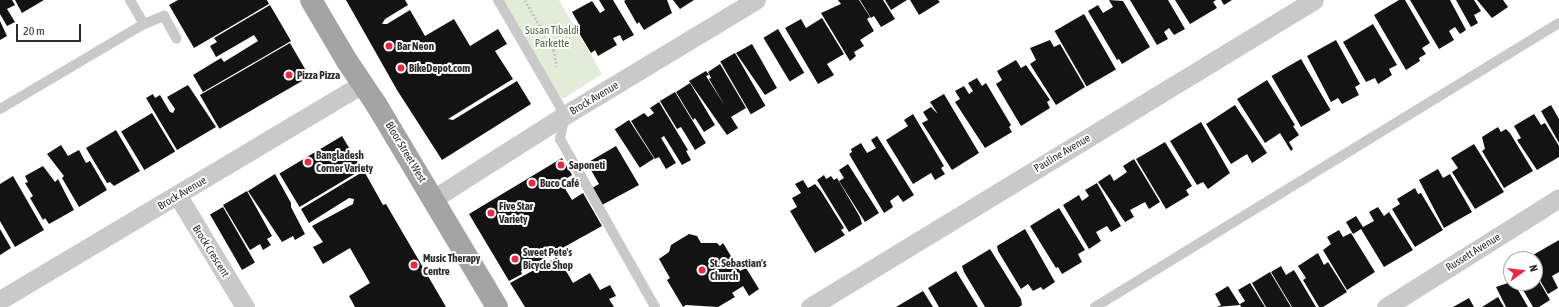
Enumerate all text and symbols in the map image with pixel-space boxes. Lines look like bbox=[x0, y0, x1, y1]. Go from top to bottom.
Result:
scale bar bbox=[18, 16, 83, 42]
text: 20 m bbox=[23, 24, 45, 38]
park label: Susan Tibaldi Parkette bbox=[525, 24, 579, 50]
place label: Bar Neon bbox=[397, 39, 434, 53]
marker: Bar Neon bbox=[384, 41, 394, 51]
place label: BikeDepot.com bbox=[409, 61, 470, 75]
marker: BikeDepot.com bbox=[396, 63, 406, 73]
place label: Pizza Pizza bbox=[297, 68, 340, 82]
marker: Pizza Pizza bbox=[284, 70, 294, 80]
street label: Brock Avenue bbox=[567, 78, 621, 118]
street label: Bloor Street West bbox=[383, 119, 429, 185]
street label: Pauline Avenue bbox=[1031, 131, 1093, 175]
place label: Bangladesh Corner Variety bbox=[316, 149, 373, 175]
marker: Bangladesh Corner Variety bbox=[303, 157, 313, 167]
place label: Saponeti bbox=[569, 158, 605, 172]
marker: Saponeti bbox=[556, 160, 566, 170]
street label: Brock Avenue bbox=[155, 173, 209, 213]
place label: Buco Café bbox=[540, 176, 579, 190]
marker: Buco Café bbox=[527, 178, 537, 188]
place label: Five Star Variety bbox=[499, 200, 533, 226]
marker: Five Star Variety bbox=[486, 208, 496, 218]
street label: Brock Crescent bbox=[190, 223, 232, 279]
street label: Russett Avenue bbox=[1443, 230, 1503, 274]
place label: Sweet Pete's Bicycle Shop bbox=[523, 246, 573, 272]
north arrow bbox=[1503, 251, 1543, 291]
place label: Music Therapy Centre bbox=[423, 252, 480, 278]
marker: Sweet Pete's Bicycle Shop bbox=[510, 254, 520, 264]
place label: St. Sebastian's Church bbox=[710, 257, 767, 283]
marker: Music Therapy Centre bbox=[408, 259, 420, 271]
text: N bbox=[1527, 263, 1540, 273]
marker: St. Sebastian's Church bbox=[697, 265, 707, 275]

